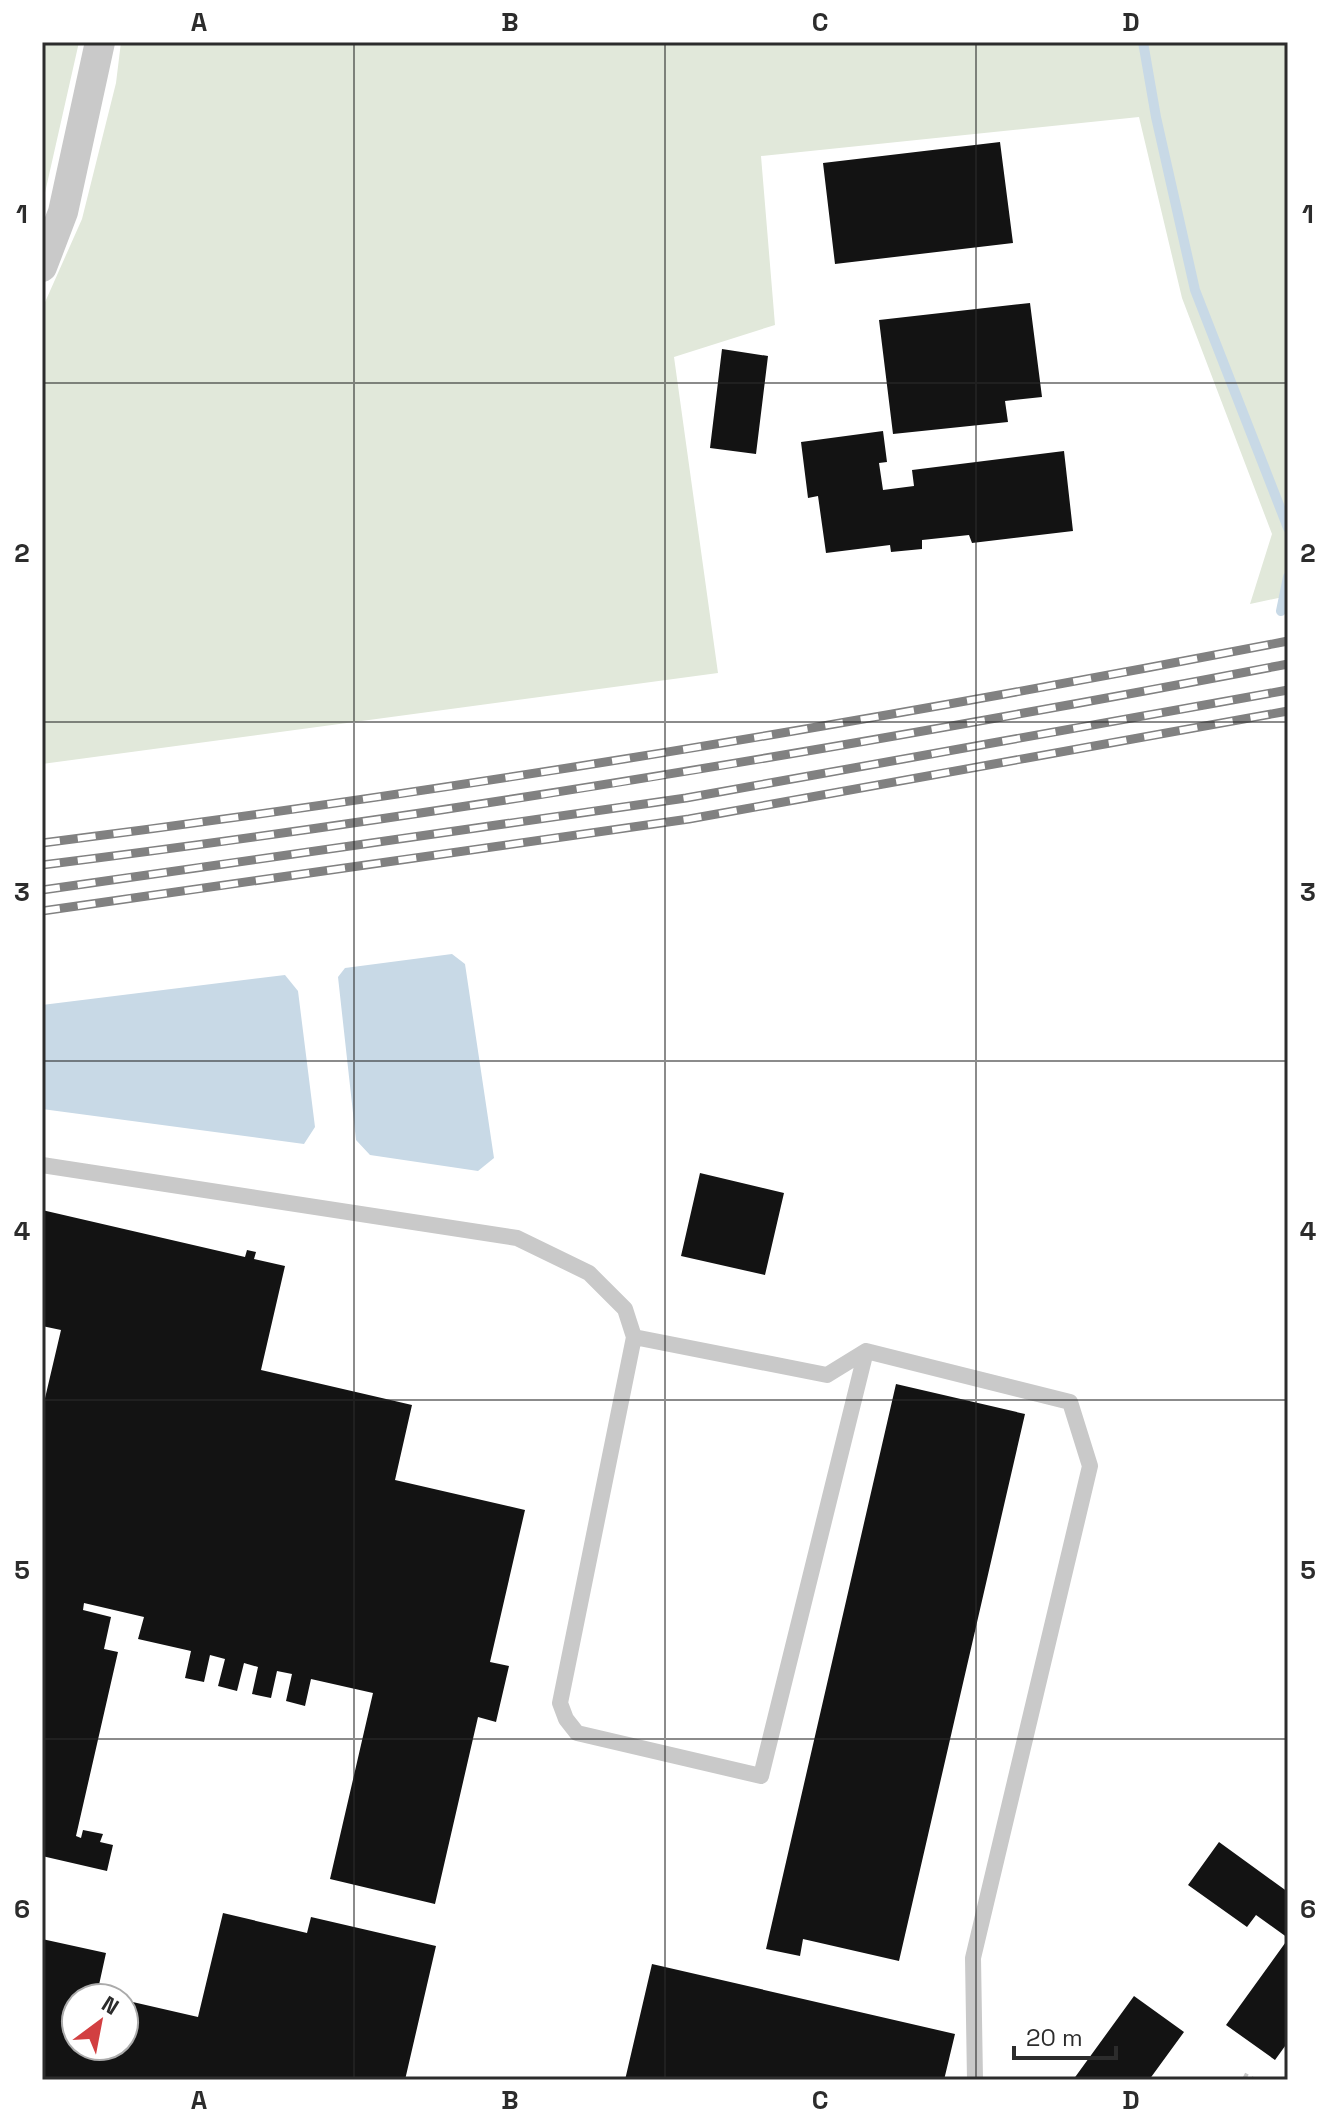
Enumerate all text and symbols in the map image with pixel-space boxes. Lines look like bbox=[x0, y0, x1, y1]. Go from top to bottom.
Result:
text: A bbox=[191, 5, 208, 39]
text: B bbox=[501, 5, 519, 39]
text: C bbox=[812, 5, 828, 39]
text: D bbox=[1122, 5, 1140, 39]
text: 1 bbox=[16, 197, 28, 231]
text: 1 bbox=[1302, 197, 1314, 231]
text: 2 bbox=[14, 536, 30, 570]
text: 2 bbox=[1300, 536, 1316, 570]
text: 3 bbox=[14, 875, 30, 909]
text: 3 bbox=[1300, 875, 1316, 909]
text: 4 bbox=[14, 1214, 30, 1248]
text: 4 bbox=[1300, 1214, 1316, 1248]
text: 5 bbox=[14, 1553, 30, 1587]
text: 5 bbox=[1300, 1553, 1316, 1587]
text: 6 bbox=[14, 1892, 30, 1926]
text: 6 bbox=[1300, 1892, 1316, 1926]
north arrow bbox=[60, 1982, 140, 2062]
text: N bbox=[97, 1989, 124, 2021]
scale bar bbox=[1014, 2010, 1116, 2060]
text: 20 m bbox=[1026, 2022, 1083, 2053]
text: A bbox=[191, 2083, 208, 2117]
text: B bbox=[501, 2083, 519, 2117]
text: C bbox=[812, 2083, 828, 2117]
text: D bbox=[1122, 2083, 1140, 2117]

